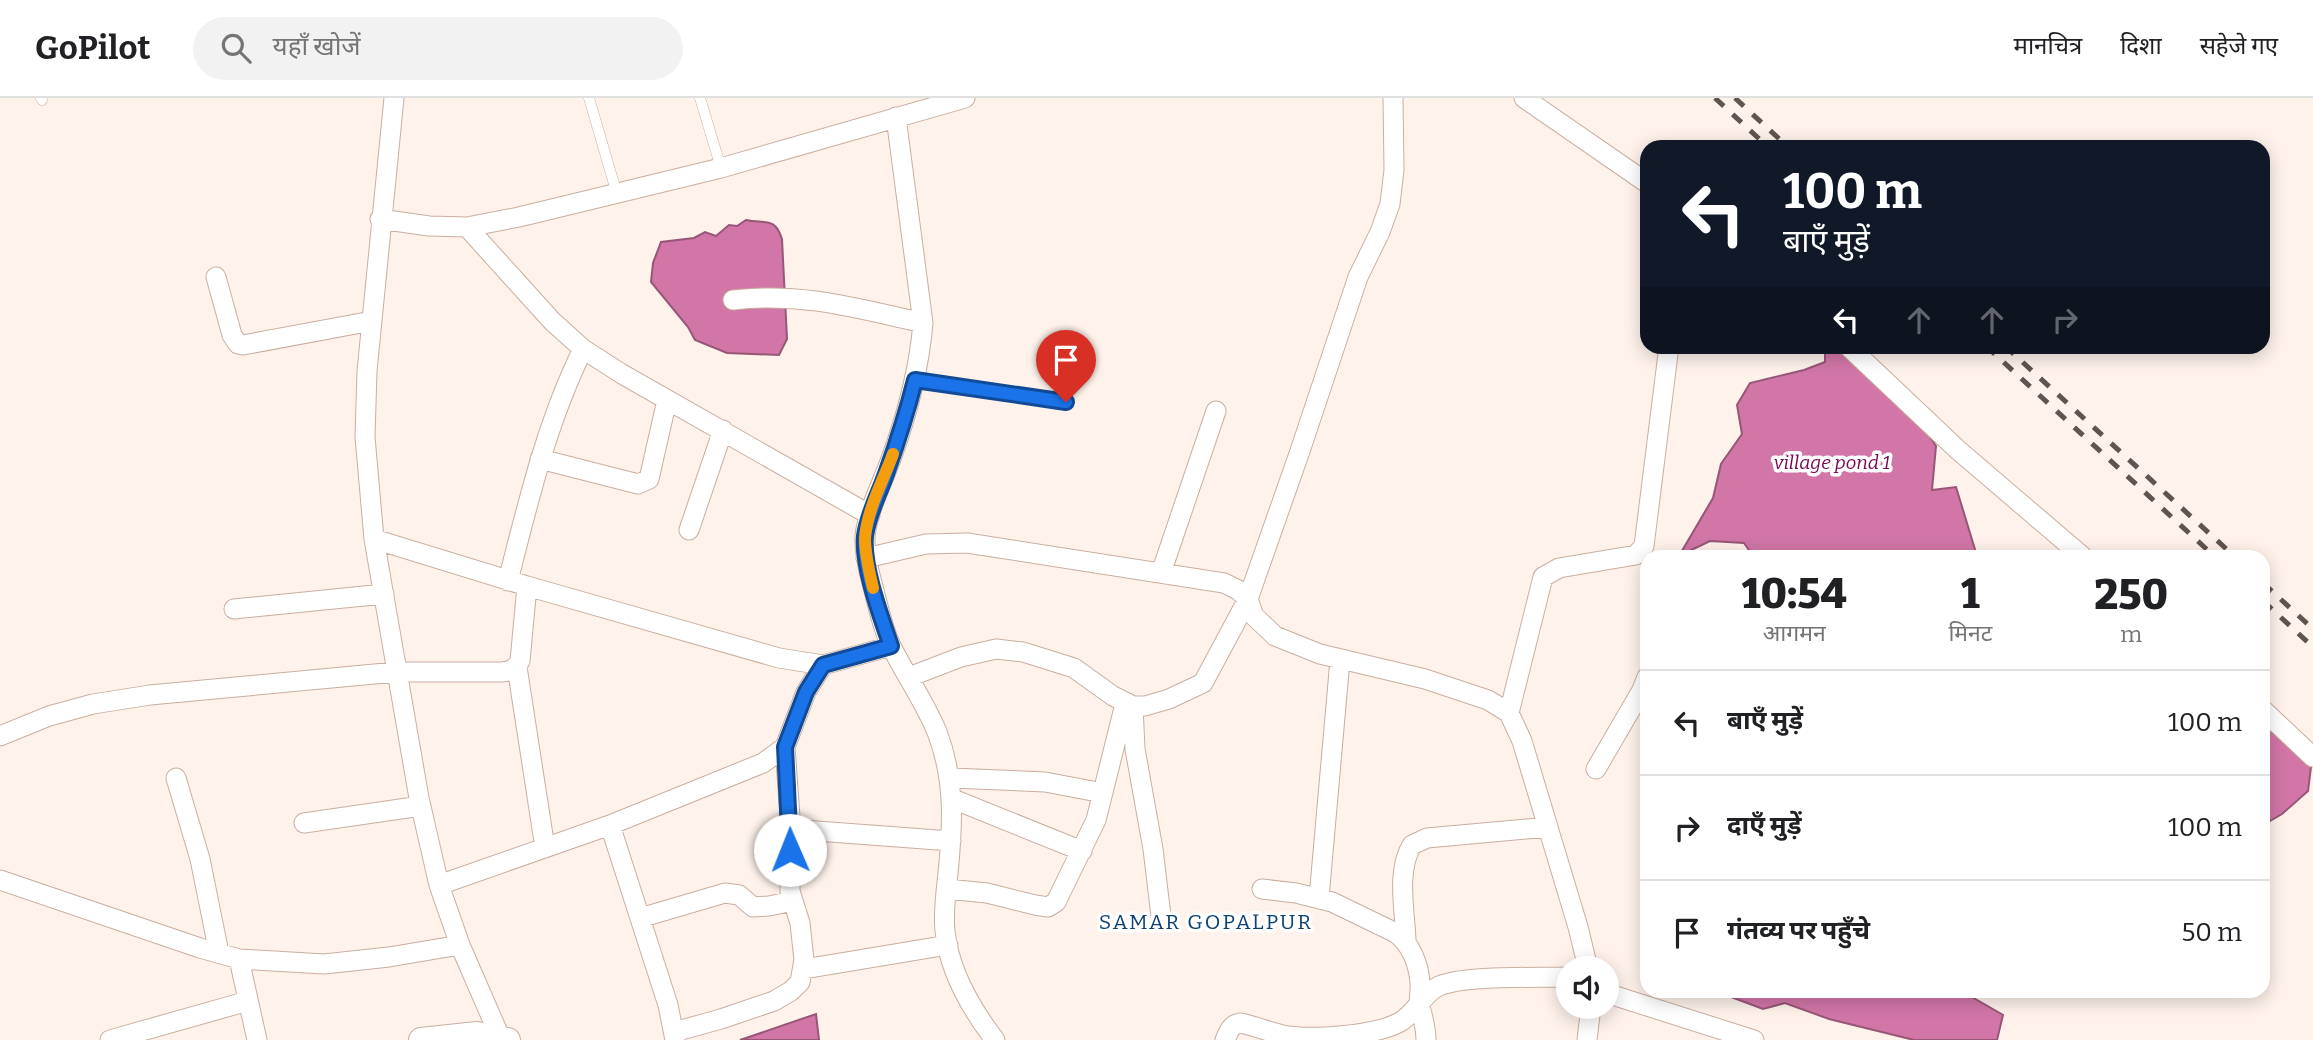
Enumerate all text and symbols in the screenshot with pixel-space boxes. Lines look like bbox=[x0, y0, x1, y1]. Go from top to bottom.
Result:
search box bbox=[193, 17, 683, 80]
text: GoPilot bbox=[35, 28, 151, 68]
icon: search bbox=[217, 29, 255, 67]
text: यहाँ खोजें bbox=[273, 31, 361, 62]
text: मानचित्र bbox=[2014, 32, 2082, 60]
text: दिशा bbox=[2120, 32, 2162, 60]
text: सहेजे गए bbox=[2200, 32, 2278, 60]
text: 100 m bbox=[1783, 162, 1922, 221]
icon: left bbox=[1668, 168, 1759, 259]
text: बाएँ मुड़ें bbox=[1783, 222, 1870, 260]
icon: left bbox=[1827, 301, 1865, 339]
icon: ahead bbox=[1900, 301, 1938, 339]
icon: ahead bbox=[1973, 301, 2011, 339]
icon: right bbox=[2046, 301, 2084, 339]
pin bbox=[1036, 330, 1096, 402]
icon: arrive bbox=[1047, 341, 1085, 379]
water label: village pond 1 bbox=[1774, 451, 1890, 474]
text: 10:54 bbox=[1742, 569, 1847, 619]
text: 1 bbox=[1961, 569, 1980, 619]
text: 250 bbox=[2094, 570, 2168, 620]
text: आगमन bbox=[1763, 619, 1826, 647]
text: मिनट bbox=[1948, 619, 1992, 647]
text: m bbox=[2120, 620, 2142, 648]
icon: left bbox=[1668, 704, 1706, 742]
text: बाएँ मुड़ें bbox=[1727, 705, 1803, 736]
text: 100 m bbox=[2168, 707, 2242, 738]
icon: right bbox=[1668, 809, 1706, 847]
text: दाएँ मुड़ें bbox=[1727, 810, 1802, 841]
text: 100 m bbox=[2168, 812, 2242, 843]
position arrow bbox=[753, 813, 827, 887]
district label: SAMAR GOPALPUR bbox=[1099, 909, 1313, 935]
icon: arrive bbox=[1668, 914, 1706, 952]
text: गंतव्य पर पहुँचे bbox=[1727, 915, 1870, 946]
text: 50 m bbox=[2181, 917, 2242, 948]
map controls bbox=[1556, 956, 1619, 1019]
button: sound bbox=[1556, 956, 1619, 1019]

